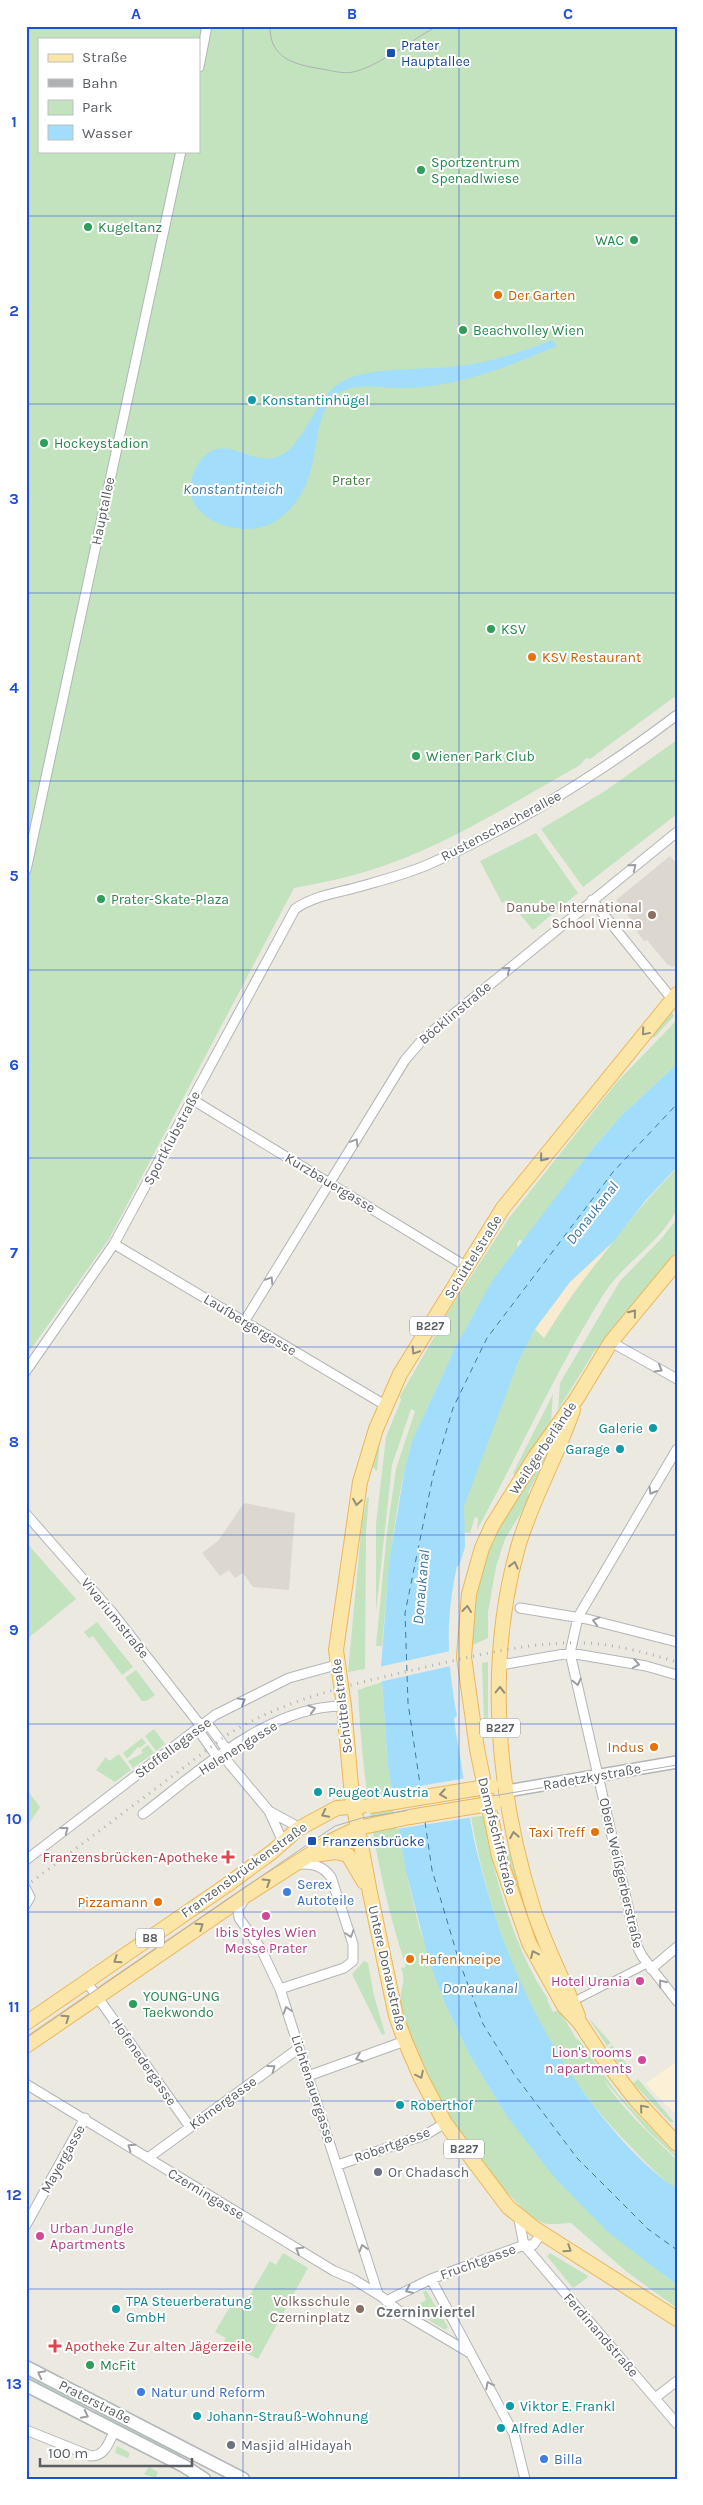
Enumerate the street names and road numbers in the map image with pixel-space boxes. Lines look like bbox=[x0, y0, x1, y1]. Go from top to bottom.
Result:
street label: Hauptallee bbox=[88, 476, 118, 546]
street label: Rustenschacherallee bbox=[438, 787, 564, 865]
street label: Böcklinstraße bbox=[415, 978, 495, 1048]
street label: Sportklubstraße bbox=[140, 1088, 204, 1188]
street label: Kurzbauergasse bbox=[282, 1149, 378, 1217]
street label: Schüttelstraße bbox=[441, 1212, 505, 1302]
street label: Laufbergergasse bbox=[200, 1291, 300, 1359]
road number: B227 bbox=[410, 1316, 450, 1335]
street label: Weißgerberlände bbox=[506, 1398, 580, 1498]
street label: Vivariumstraße bbox=[77, 1574, 153, 1662]
street label: Schüttelstraße bbox=[328, 1658, 356, 1754]
street label: Stoffellagasse bbox=[131, 1714, 215, 1782]
street label: Helenengasse bbox=[196, 1717, 280, 1779]
road number: B227 bbox=[480, 1719, 520, 1738]
street label: Radetzkystraße bbox=[542, 1760, 642, 1794]
street label: Dampfschiffstraße bbox=[474, 1776, 520, 1896]
street label: Obere Weißgerberstraße bbox=[595, 1796, 647, 1950]
street label: Franzensbrückenstraße bbox=[178, 1818, 310, 1922]
street label: Untere Donaustraße bbox=[364, 1904, 410, 2032]
road number: B8 bbox=[136, 1929, 164, 1948]
street label: Hofenedergasse bbox=[108, 2015, 180, 2109]
street label: Lichtenauergasse bbox=[287, 2033, 339, 2145]
street label: Körnergasse bbox=[186, 2073, 260, 2133]
street label: Mayergasse bbox=[37, 2122, 89, 2196]
street label: Robertgasse bbox=[352, 2123, 432, 2167]
road number: B227 bbox=[444, 2140, 484, 2158]
street label: Czerningasse bbox=[165, 2165, 247, 2223]
street label: Fruchtgasse bbox=[438, 2240, 518, 2284]
street label: Ferdinandstraße bbox=[560, 2290, 642, 2380]
street label: Praterstraße bbox=[56, 2376, 134, 2428]

